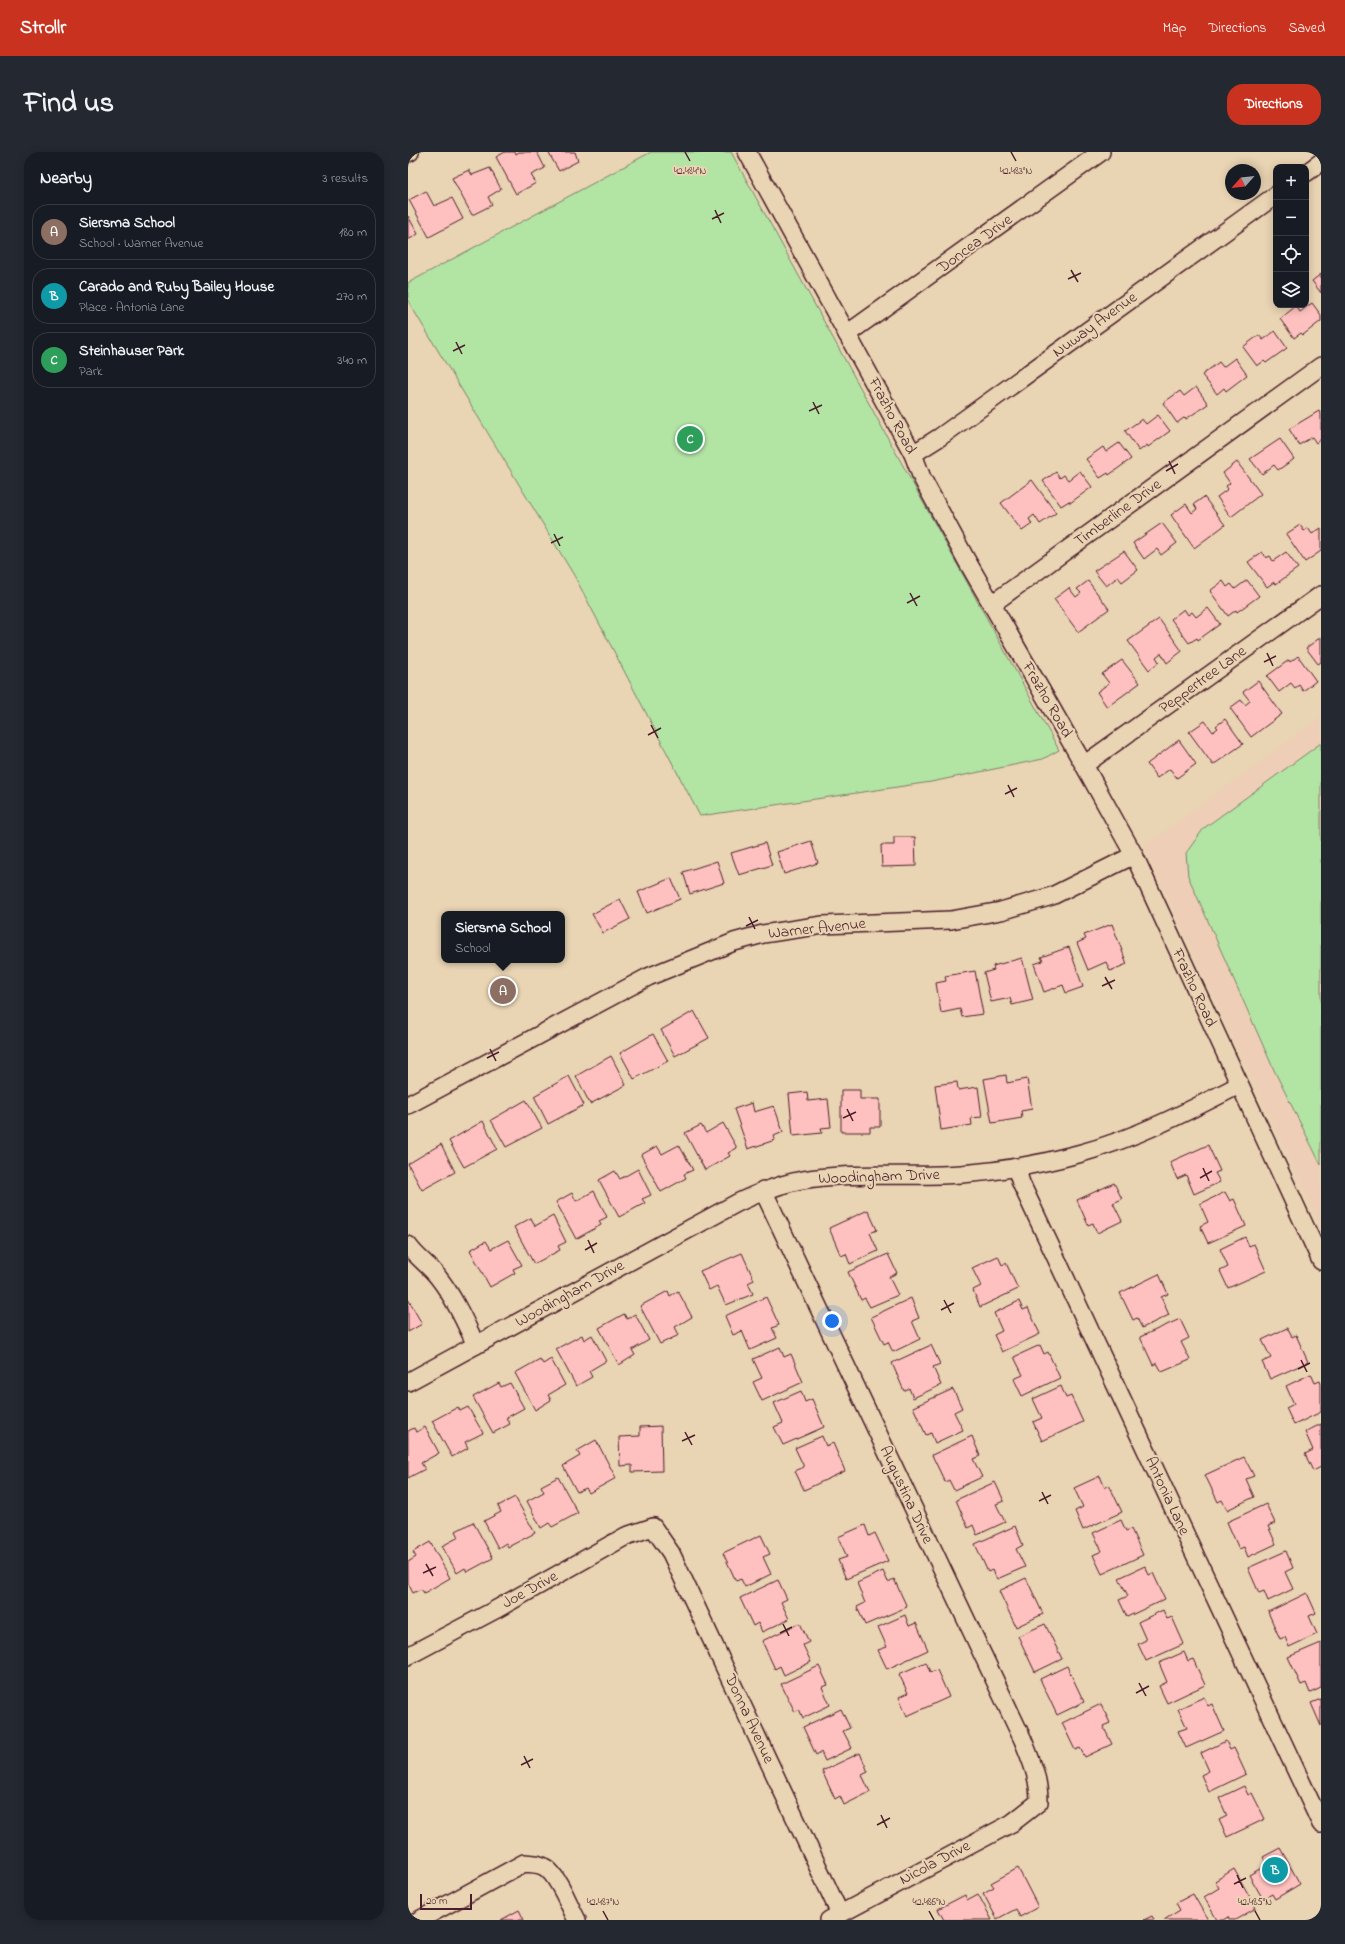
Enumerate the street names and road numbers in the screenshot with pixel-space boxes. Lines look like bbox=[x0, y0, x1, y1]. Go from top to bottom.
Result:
street label: Doncea Drive bbox=[931, 208, 1018, 280]
street label: Nuway Avenue bbox=[1048, 285, 1143, 364]
street label: Frazho Road bbox=[861, 372, 922, 459]
street label: Timberline Drive bbox=[1069, 473, 1167, 553]
street label: Peppertree Lane bbox=[1154, 639, 1253, 720]
street label: Frazho Road bbox=[1015, 657, 1078, 742]
street label: Warner Avenue bbox=[767, 912, 868, 946]
street label: Frazho Road bbox=[1165, 944, 1223, 1031]
street label: Woodingham Drive bbox=[818, 1163, 941, 1191]
street label: Woodingham Drive bbox=[511, 1254, 630, 1334]
street label: Augustina Drive bbox=[873, 1442, 940, 1549]
street label: Antonia Lane bbox=[1138, 1453, 1196, 1540]
street label: Joe Drive bbox=[498, 1564, 563, 1615]
street label: Donna Avenue bbox=[717, 1669, 781, 1768]
street label: Nicola Drive bbox=[895, 1834, 976, 1892]

